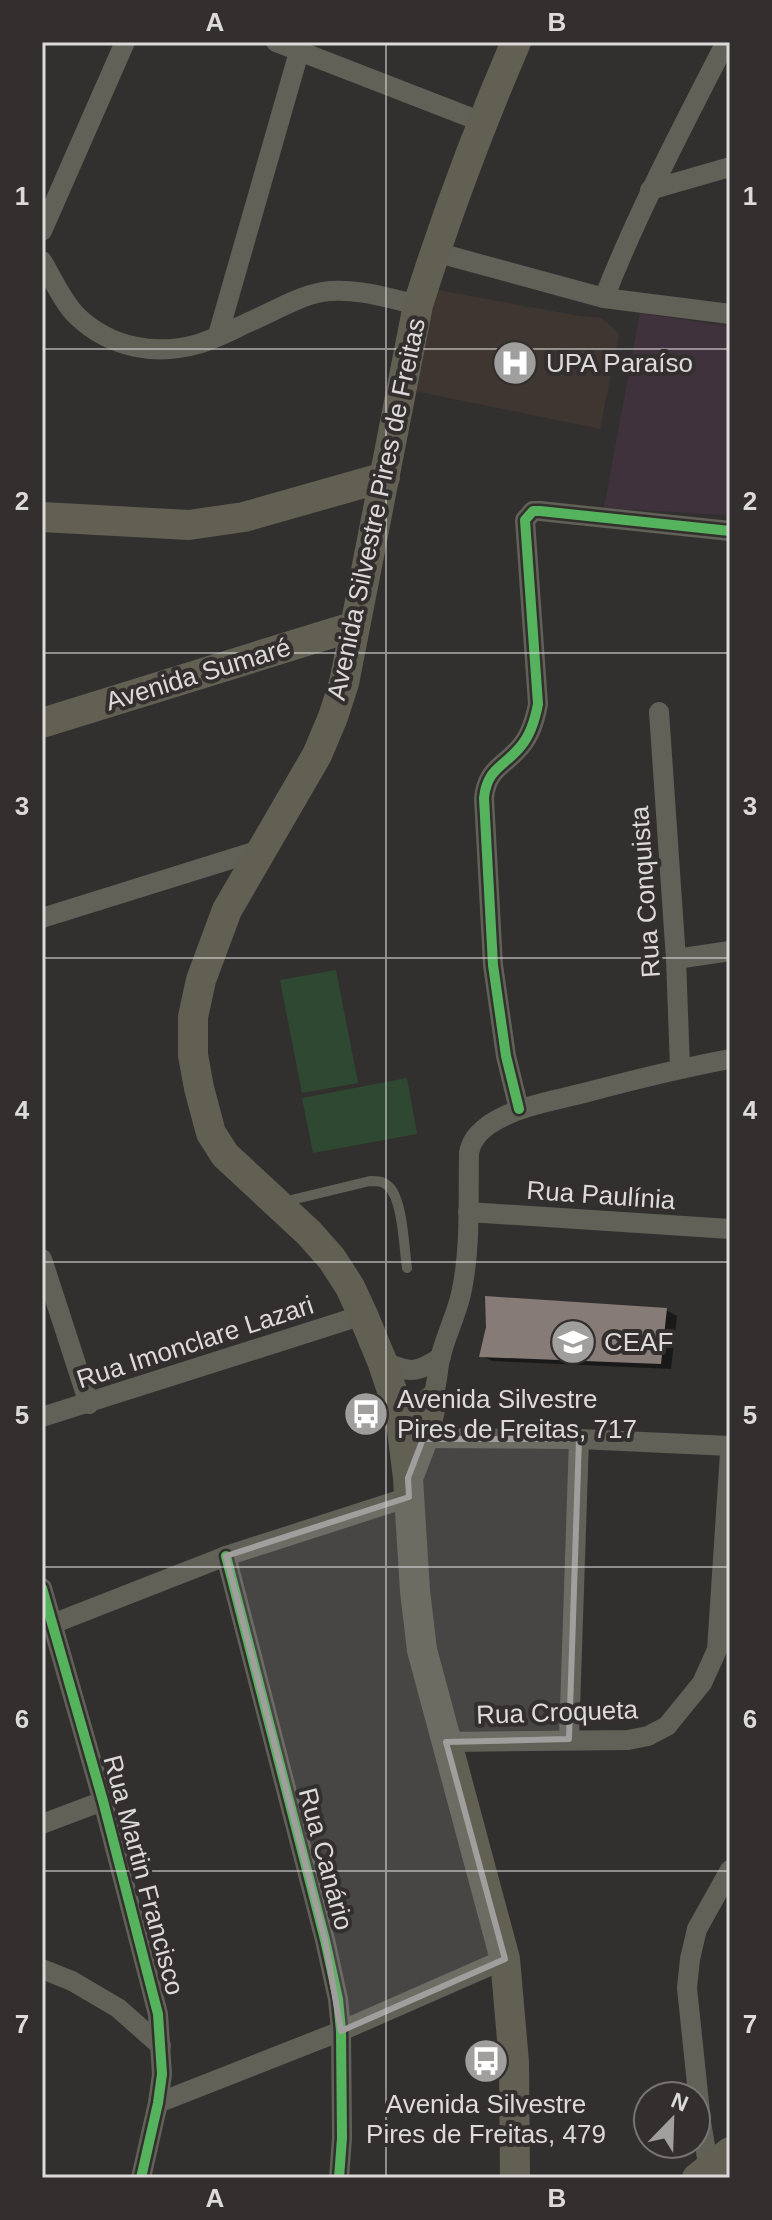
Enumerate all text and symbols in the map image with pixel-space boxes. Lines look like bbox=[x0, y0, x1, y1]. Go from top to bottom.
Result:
text: A bbox=[206, 7, 225, 37]
text: B bbox=[548, 7, 566, 37]
text: 1 bbox=[15, 181, 29, 211]
text: 1 bbox=[743, 181, 757, 211]
street label: Avenida Silvestre Pires de Freitas bbox=[321, 315, 431, 703]
hospital icon: UPA Paraíso bbox=[491, 339, 539, 387]
place label: UPA Paraíso bbox=[546, 348, 693, 378]
text: 2 bbox=[15, 486, 29, 516]
text: 2 bbox=[743, 486, 757, 516]
street label: Avenida Sumaré bbox=[102, 632, 294, 716]
text: 3 bbox=[15, 791, 29, 821]
text: 3 bbox=[743, 791, 757, 821]
street label: Rua Conquista bbox=[624, 805, 666, 979]
text: 4 bbox=[15, 1095, 30, 1125]
text: 4 bbox=[743, 1095, 758, 1125]
street label: Rua Paulínia bbox=[526, 1175, 677, 1215]
street label: Rua Imonclare Lazari bbox=[73, 1290, 317, 1394]
school or university icon: CEAF bbox=[549, 1318, 597, 1366]
place label: CEAF bbox=[604, 1327, 673, 1357]
place label: Avenida Silvestre Pires de Freitas, 717 bbox=[397, 1384, 637, 1444]
bus stop icon: Avenida Silvestre Pires de Freitas, 717 bbox=[342, 1390, 390, 1438]
text: 5 bbox=[15, 1400, 29, 1430]
text: 5 bbox=[743, 1400, 757, 1430]
street label: Rua Croqueta bbox=[476, 1694, 639, 1730]
text: 6 bbox=[15, 1704, 29, 1734]
text: 6 bbox=[743, 1704, 757, 1734]
street label: Rua Martin Francisco bbox=[98, 1752, 190, 1998]
street label: Rua Canário bbox=[293, 1785, 359, 1933]
text: 7 bbox=[15, 2009, 29, 2039]
text: 7 bbox=[743, 2009, 757, 2039]
bus stop icon: Avenida Silvestre Pires de Freitas, 479 bbox=[462, 2037, 510, 2085]
north arrow bbox=[632, 2080, 712, 2160]
text: N bbox=[667, 2087, 692, 2117]
place label: Avenida Silvestre Pires de Freitas, 479 bbox=[366, 2089, 606, 2149]
text: A bbox=[206, 2183, 225, 2213]
text: B bbox=[548, 2183, 566, 2213]

